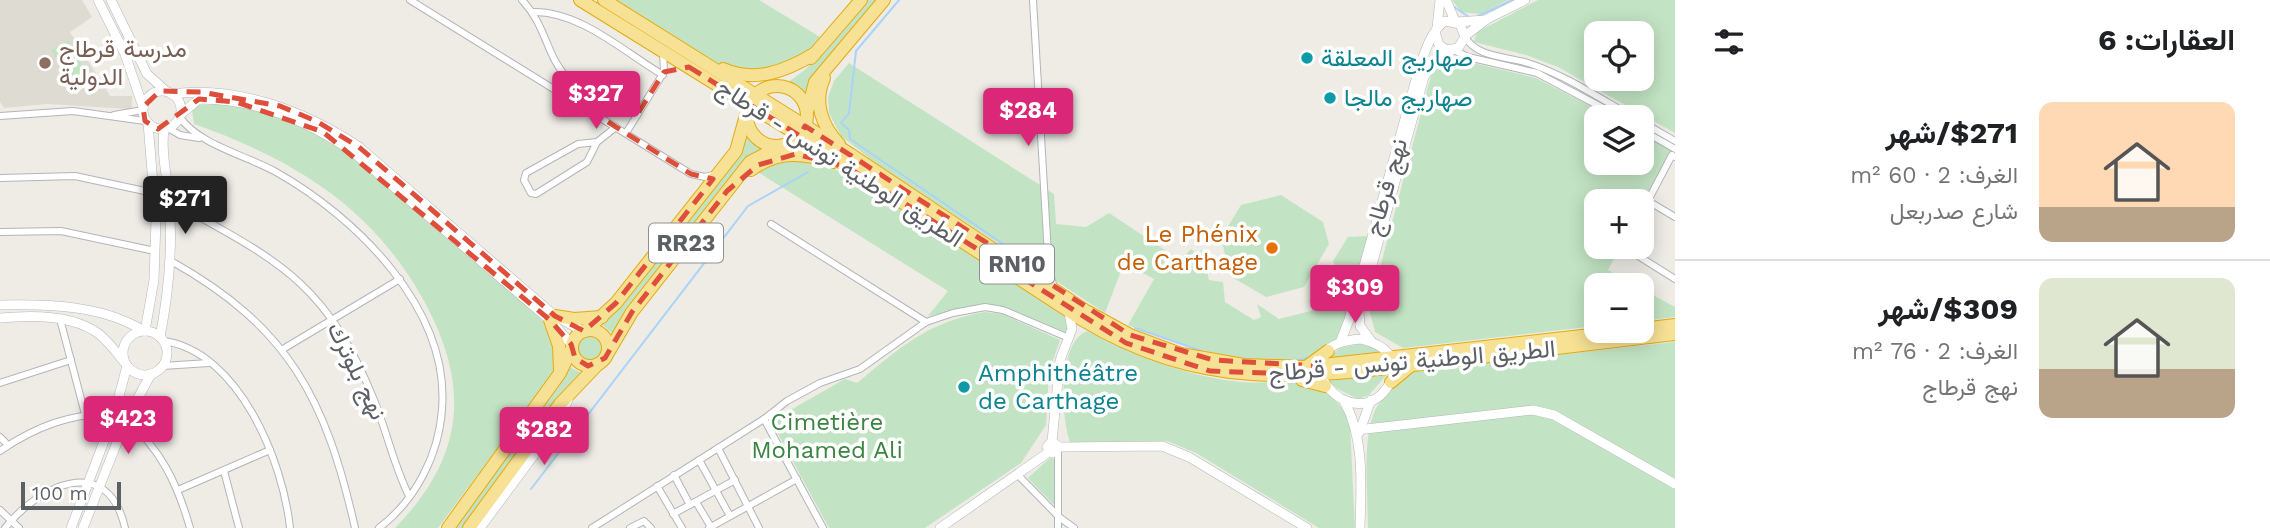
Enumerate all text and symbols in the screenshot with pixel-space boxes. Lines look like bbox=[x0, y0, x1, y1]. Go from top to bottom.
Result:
map controls bbox=[1584, 21, 1654, 343]
button: locate bbox=[1584, 21, 1654, 91]
text: العقارات: 6 bbox=[2098, 22, 2235, 57]
icon: filters bbox=[1710, 23, 1748, 61]
place label: مدرسة قرطاج الدولية bbox=[59, 35, 187, 92]
place label: صهاريج المعلقة bbox=[1321, 44, 1473, 75]
marker: صهاريج المعلقة bbox=[1299, 50, 1315, 66]
marker: مدرسة قرطاج الدولية bbox=[37, 55, 53, 71]
pin: $327 bbox=[555, 72, 637, 131]
street label: الطريق الوطنية تونس - قرطاج bbox=[711, 73, 968, 255]
text: $327 bbox=[568, 80, 624, 107]
place label: صهاريج مالجا bbox=[1344, 84, 1473, 115]
pin: $284 bbox=[987, 88, 1069, 148]
marker: صهاريج مالجا bbox=[1322, 90, 1338, 106]
text: $284 bbox=[999, 97, 1057, 124]
button: layers bbox=[1584, 105, 1654, 175]
text: $271/شهر bbox=[1885, 115, 2018, 150]
icon: home bbox=[2095, 130, 2179, 214]
street label: نهج قرطاج bbox=[1359, 135, 1416, 240]
text: الغرف: 2 · 60 m² bbox=[1850, 162, 2018, 189]
pin: $271 bbox=[144, 176, 226, 236]
text: $271 bbox=[159, 185, 211, 212]
button: + bbox=[1584, 189, 1654, 259]
text: شارع صدربعل bbox=[1890, 198, 2018, 225]
place label: Le Phénix de Carthage bbox=[1117, 220, 1258, 276]
road number: RR23 bbox=[649, 224, 723, 262]
marker: Le Phénix de Carthage bbox=[1264, 240, 1280, 256]
road number: RN10 bbox=[980, 244, 1054, 284]
pin: $309 bbox=[1314, 266, 1396, 325]
button: − bbox=[1584, 273, 1654, 343]
text: $309 bbox=[1326, 274, 1384, 301]
text: $309/شهر bbox=[1878, 291, 2018, 326]
icon: home bbox=[2095, 306, 2179, 390]
street label: نهج بلوترك bbox=[319, 318, 393, 426]
street label: الطريق الوطنية تونس - قرطاج bbox=[1267, 335, 1557, 389]
text: الغرف: 2 · 76 m² bbox=[1852, 338, 2018, 365]
place label: Amphithéâtre de Carthage bbox=[978, 359, 1138, 415]
text: نهج قرطاج bbox=[1922, 374, 2018, 401]
marker: Amphithéâtre de Carthage bbox=[956, 379, 972, 395]
pin: $423 bbox=[87, 396, 169, 456]
text: $423 bbox=[100, 405, 156, 432]
pin: $282 bbox=[503, 407, 585, 467]
park label: Cimetière Mohamed Ali bbox=[751, 408, 903, 464]
text: $282 bbox=[516, 416, 572, 443]
scale bar bbox=[21, 479, 121, 511]
text: 100 m bbox=[32, 482, 88, 505]

